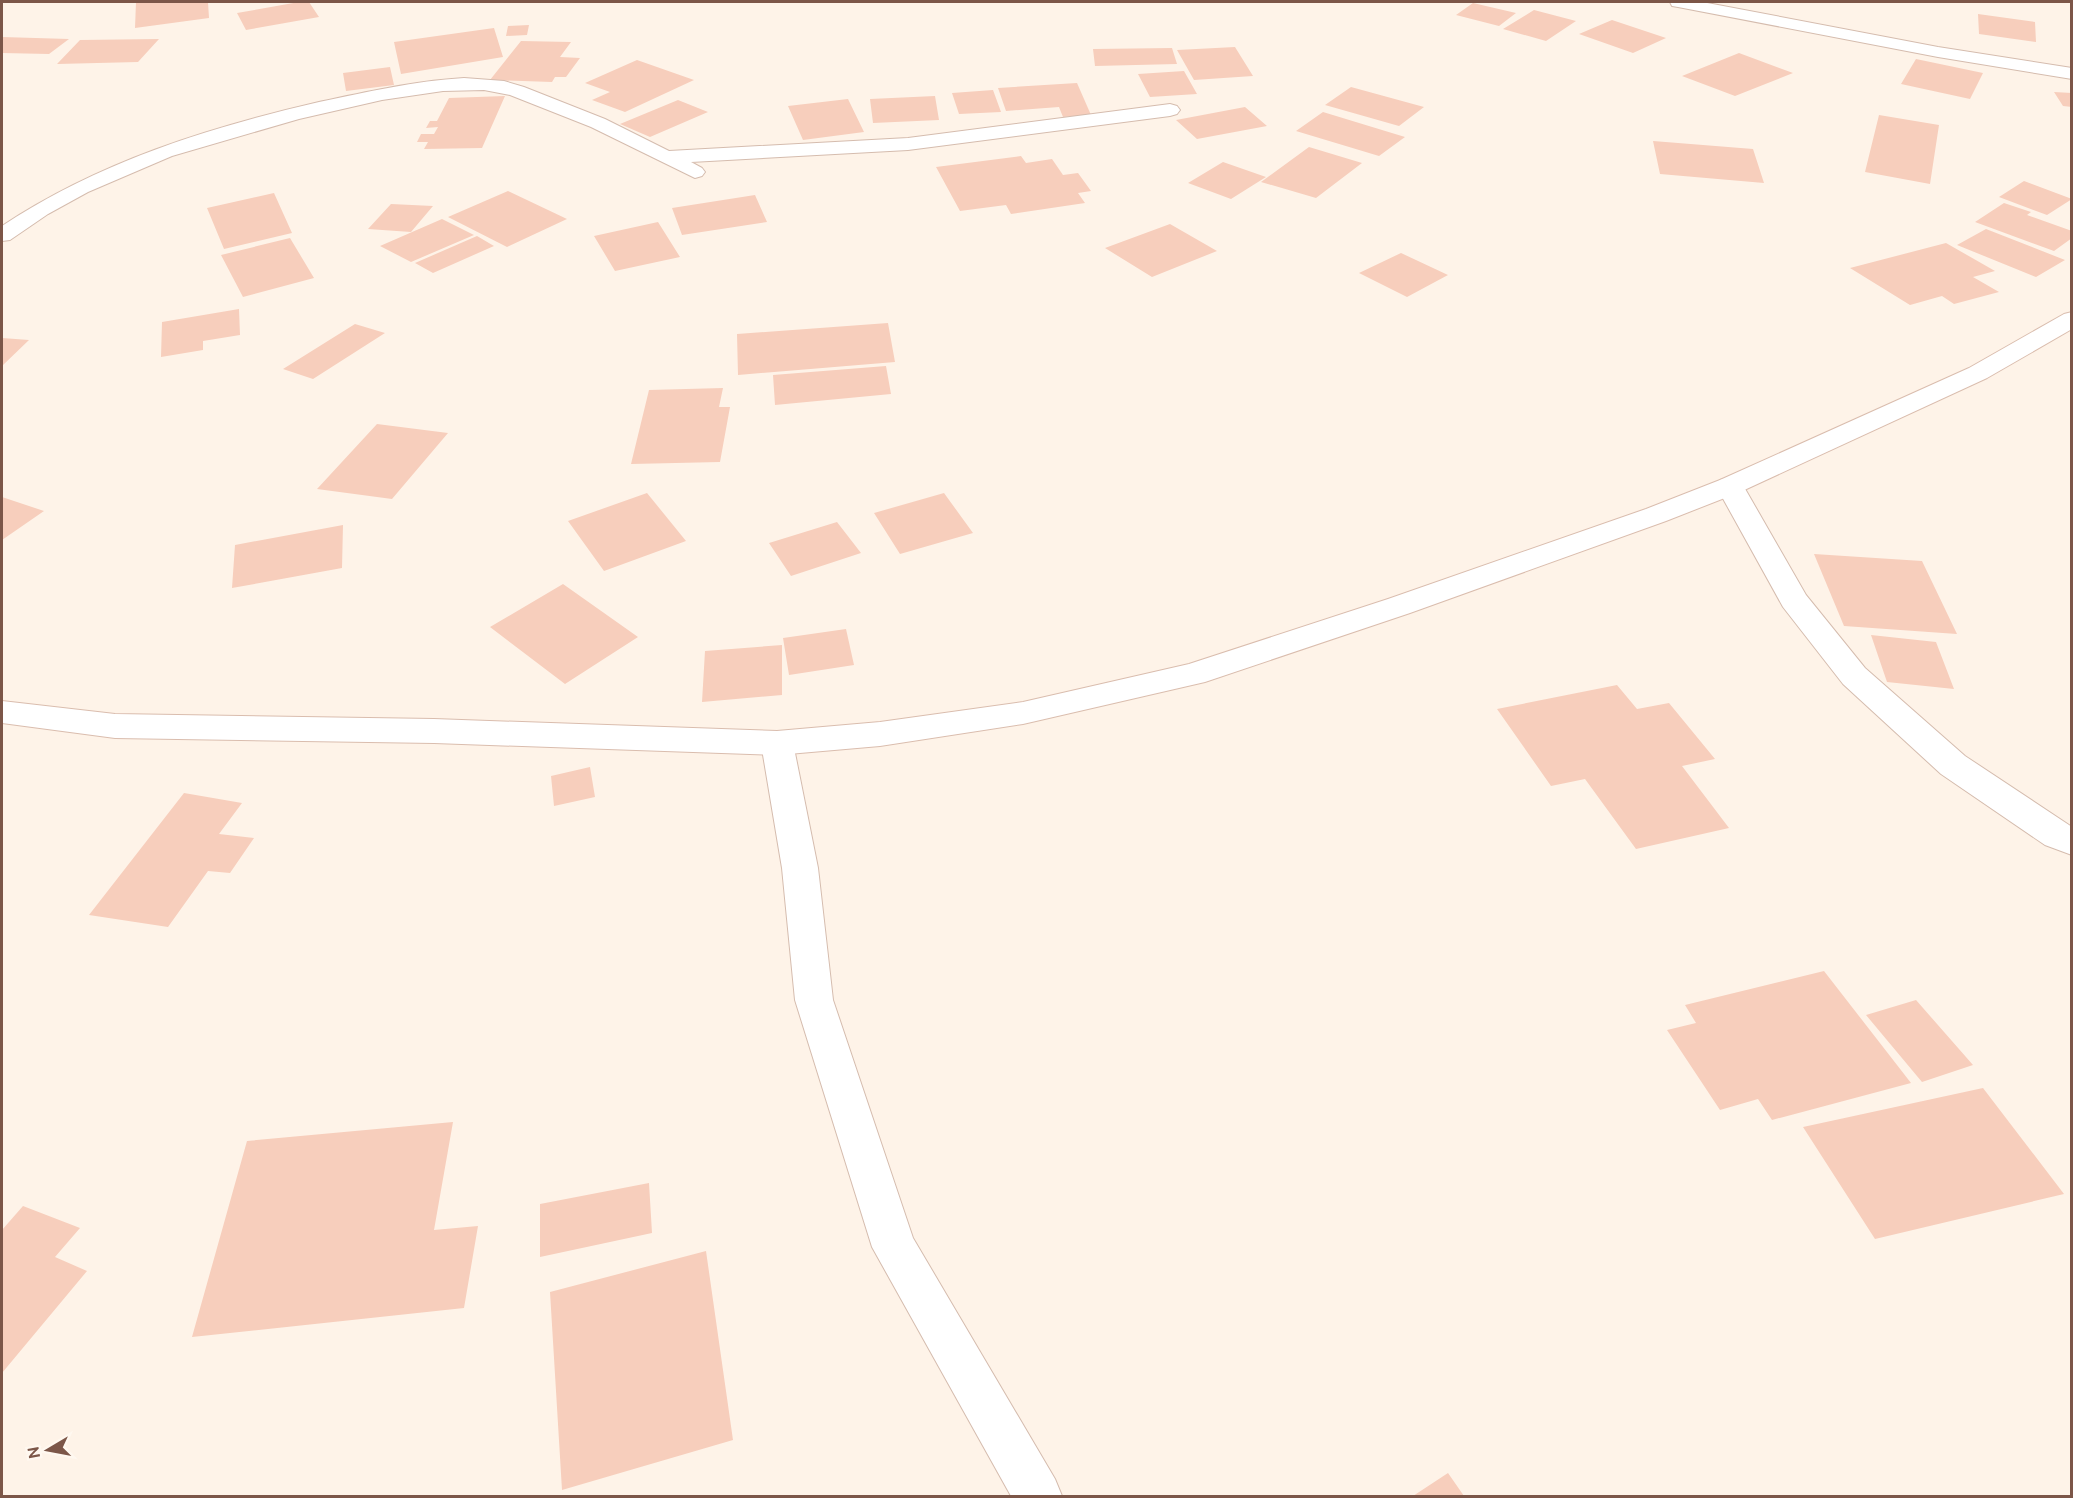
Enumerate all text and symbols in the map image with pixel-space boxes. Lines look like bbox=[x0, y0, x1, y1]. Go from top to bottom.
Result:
north arrow bbox=[18, 1420, 78, 1480]
text: N bbox=[23, 1445, 43, 1460]

